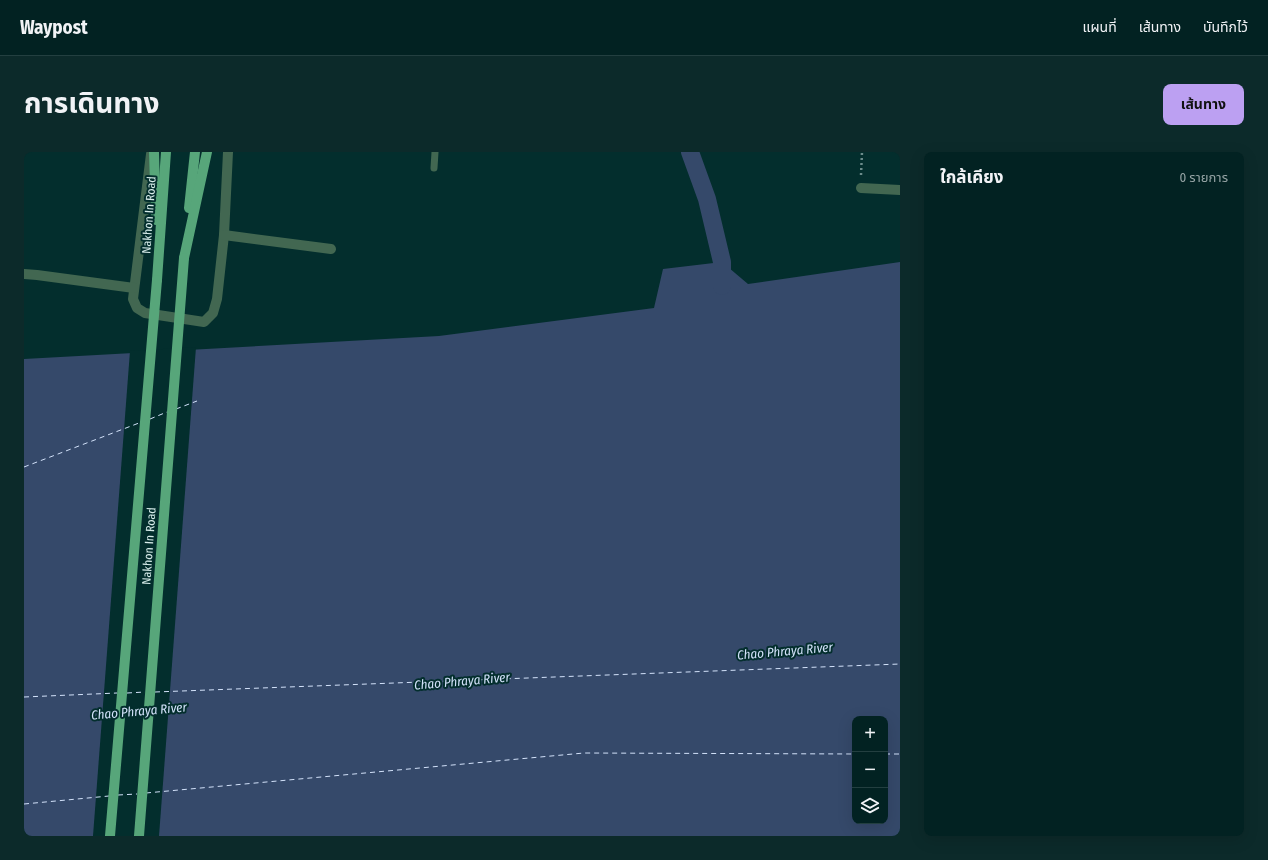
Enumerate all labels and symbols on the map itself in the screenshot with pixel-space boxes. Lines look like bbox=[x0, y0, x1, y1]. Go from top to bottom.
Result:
street label: Nakhon In Road bbox=[139, 176, 159, 254]
street label: Nakhon In Road bbox=[139, 507, 159, 585]
water label: Chao Phraya River bbox=[737, 639, 834, 663]
water label: Chao Phraya River bbox=[414, 669, 511, 693]
water label: Chao Phraya River bbox=[91, 699, 188, 723]

